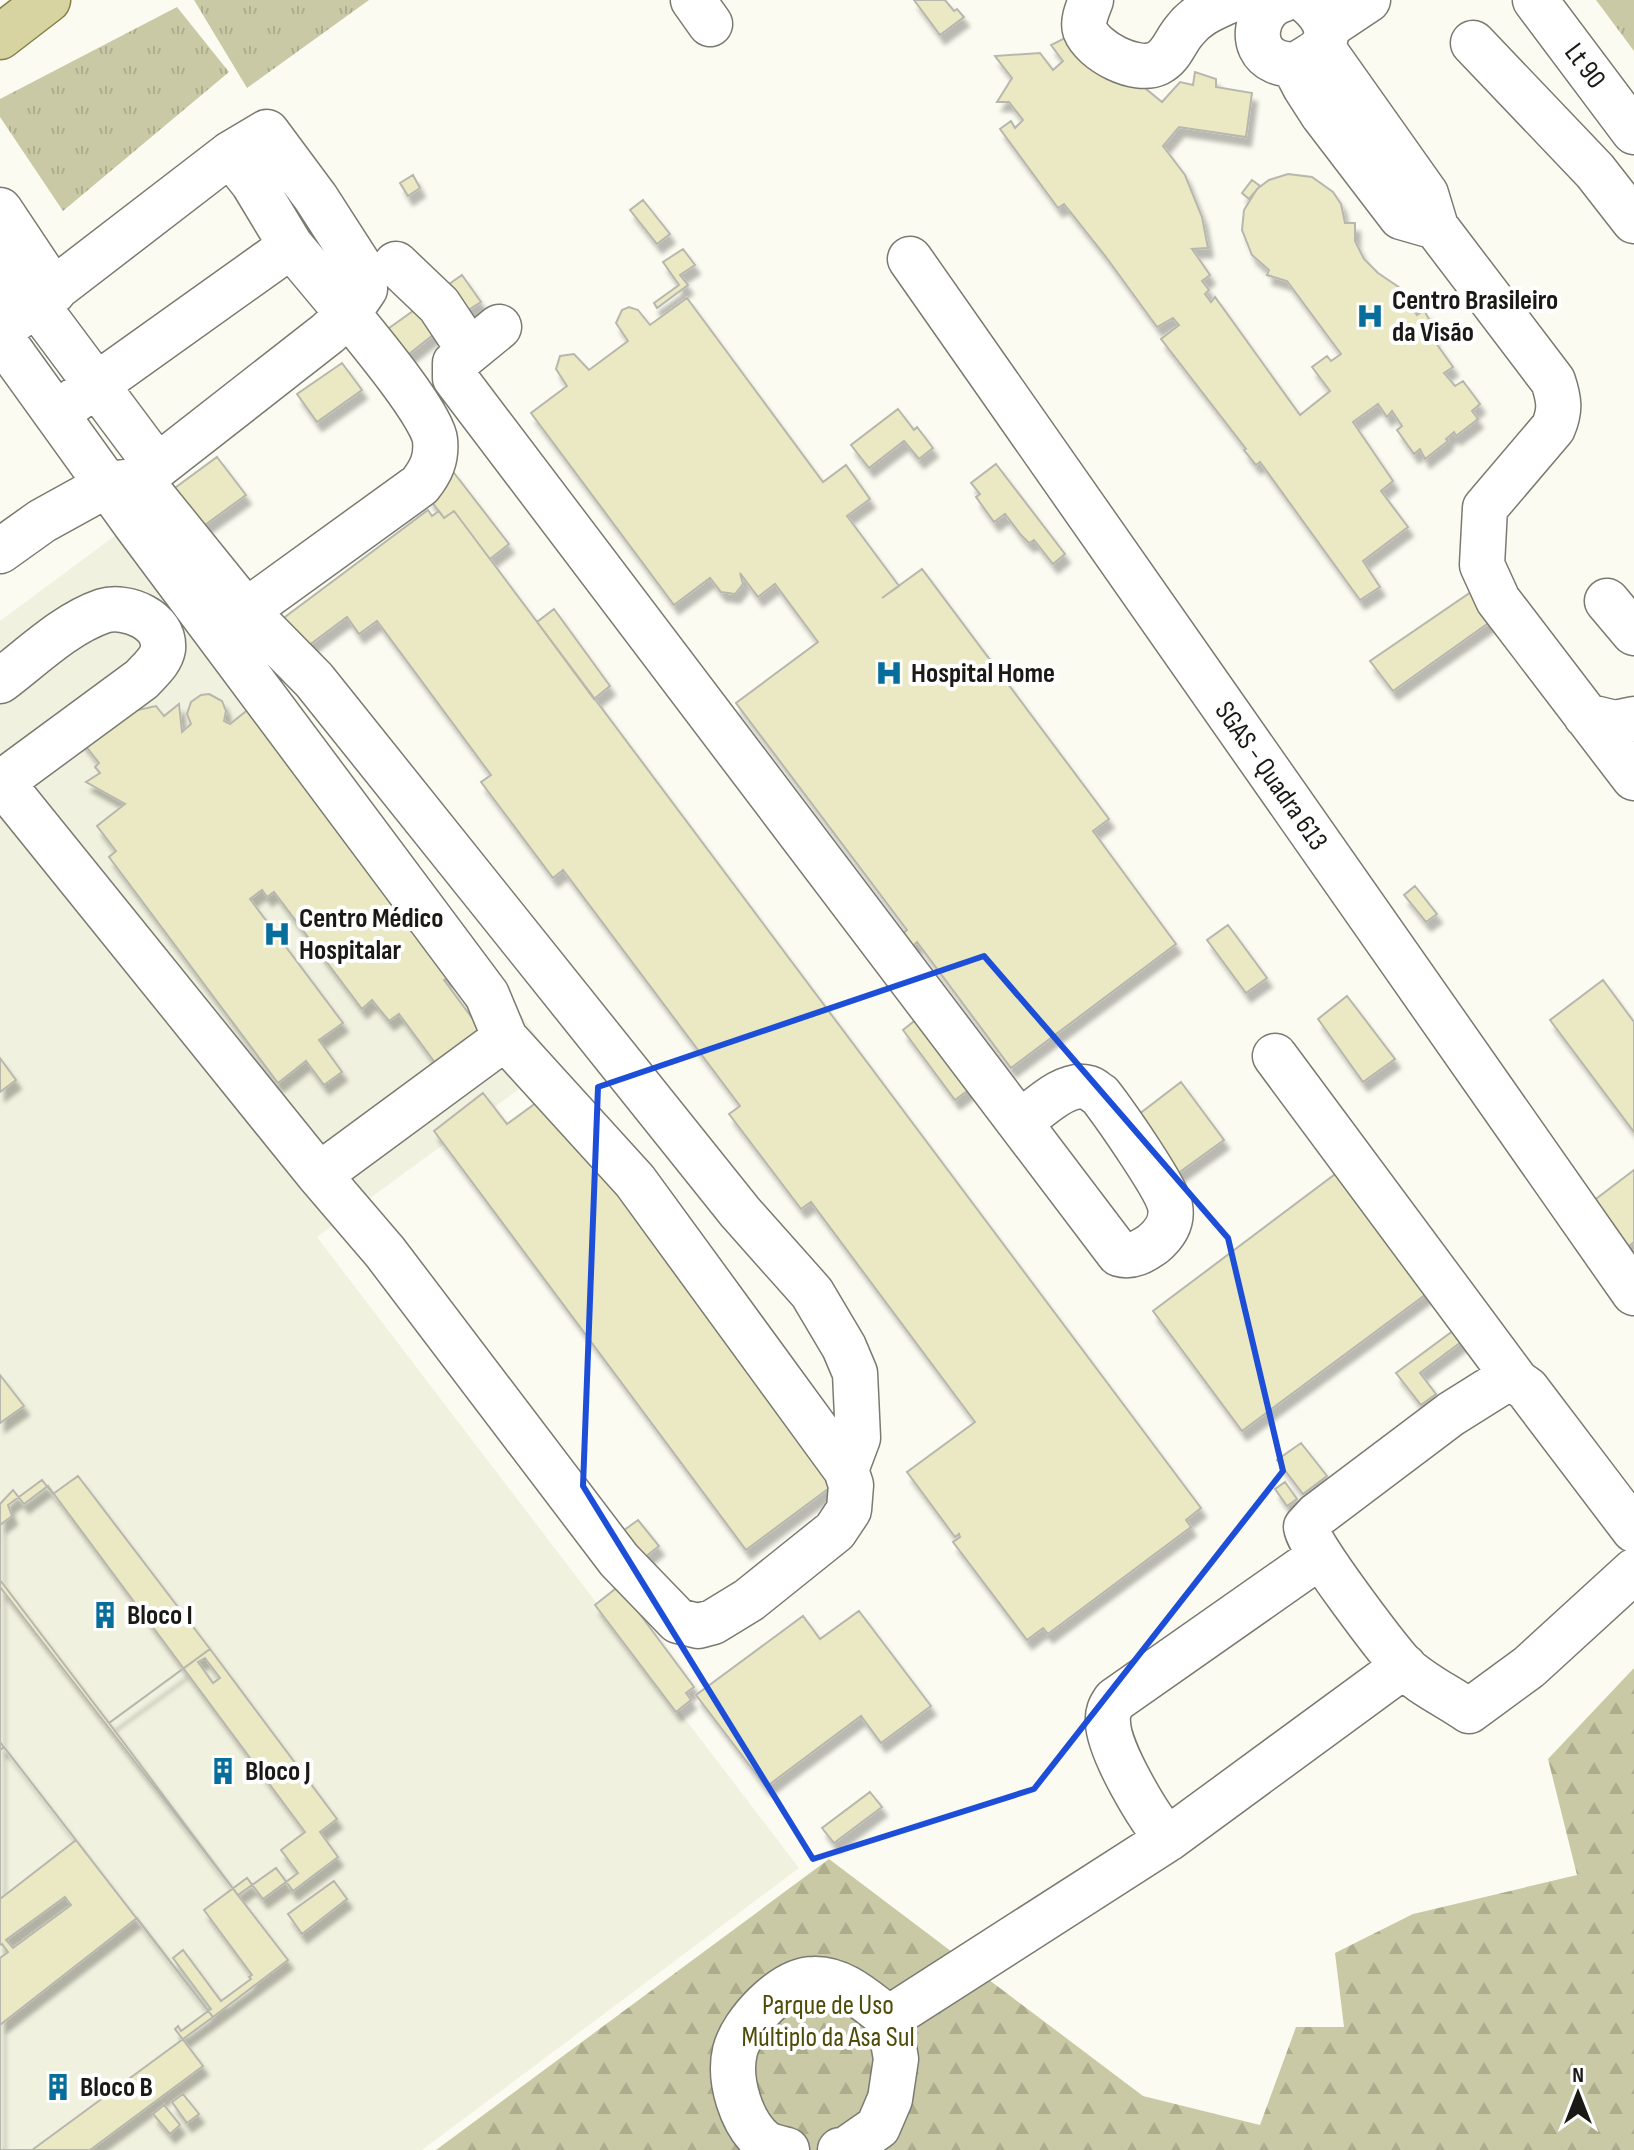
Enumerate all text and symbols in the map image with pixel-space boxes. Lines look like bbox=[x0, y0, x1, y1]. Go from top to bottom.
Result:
street label: Lt 90 bbox=[1557, 37, 1613, 95]
place label: Centro Brasileiro da Visão bbox=[1392, 284, 1558, 349]
hospital icon: Centro Brasileiro da Visão bbox=[1355, 301, 1385, 331]
place label: Hospital Home bbox=[911, 657, 1055, 690]
hospital icon: Hospital Home bbox=[874, 658, 904, 688]
street label: SGAS - Quadra 613 bbox=[1208, 695, 1334, 857]
place label: Centro Médico Hospitalar bbox=[299, 902, 443, 967]
hospital icon: Centro Médico Hospitalar bbox=[262, 919, 292, 949]
place label: Bloco I bbox=[127, 1599, 193, 1632]
building icon: Bloco I bbox=[90, 1600, 120, 1630]
place label: Bloco J bbox=[245, 1755, 311, 1788]
building icon: Bloco J bbox=[208, 1756, 238, 1786]
park label: Parque de Uso Múltiplo da Asa Sul bbox=[741, 1989, 915, 2054]
north arrow bbox=[1538, 2054, 1618, 2134]
text: N bbox=[1572, 2062, 1584, 2089]
place label: Bloco B bbox=[80, 2071, 153, 2104]
building icon: Bloco B bbox=[43, 2072, 73, 2102]

